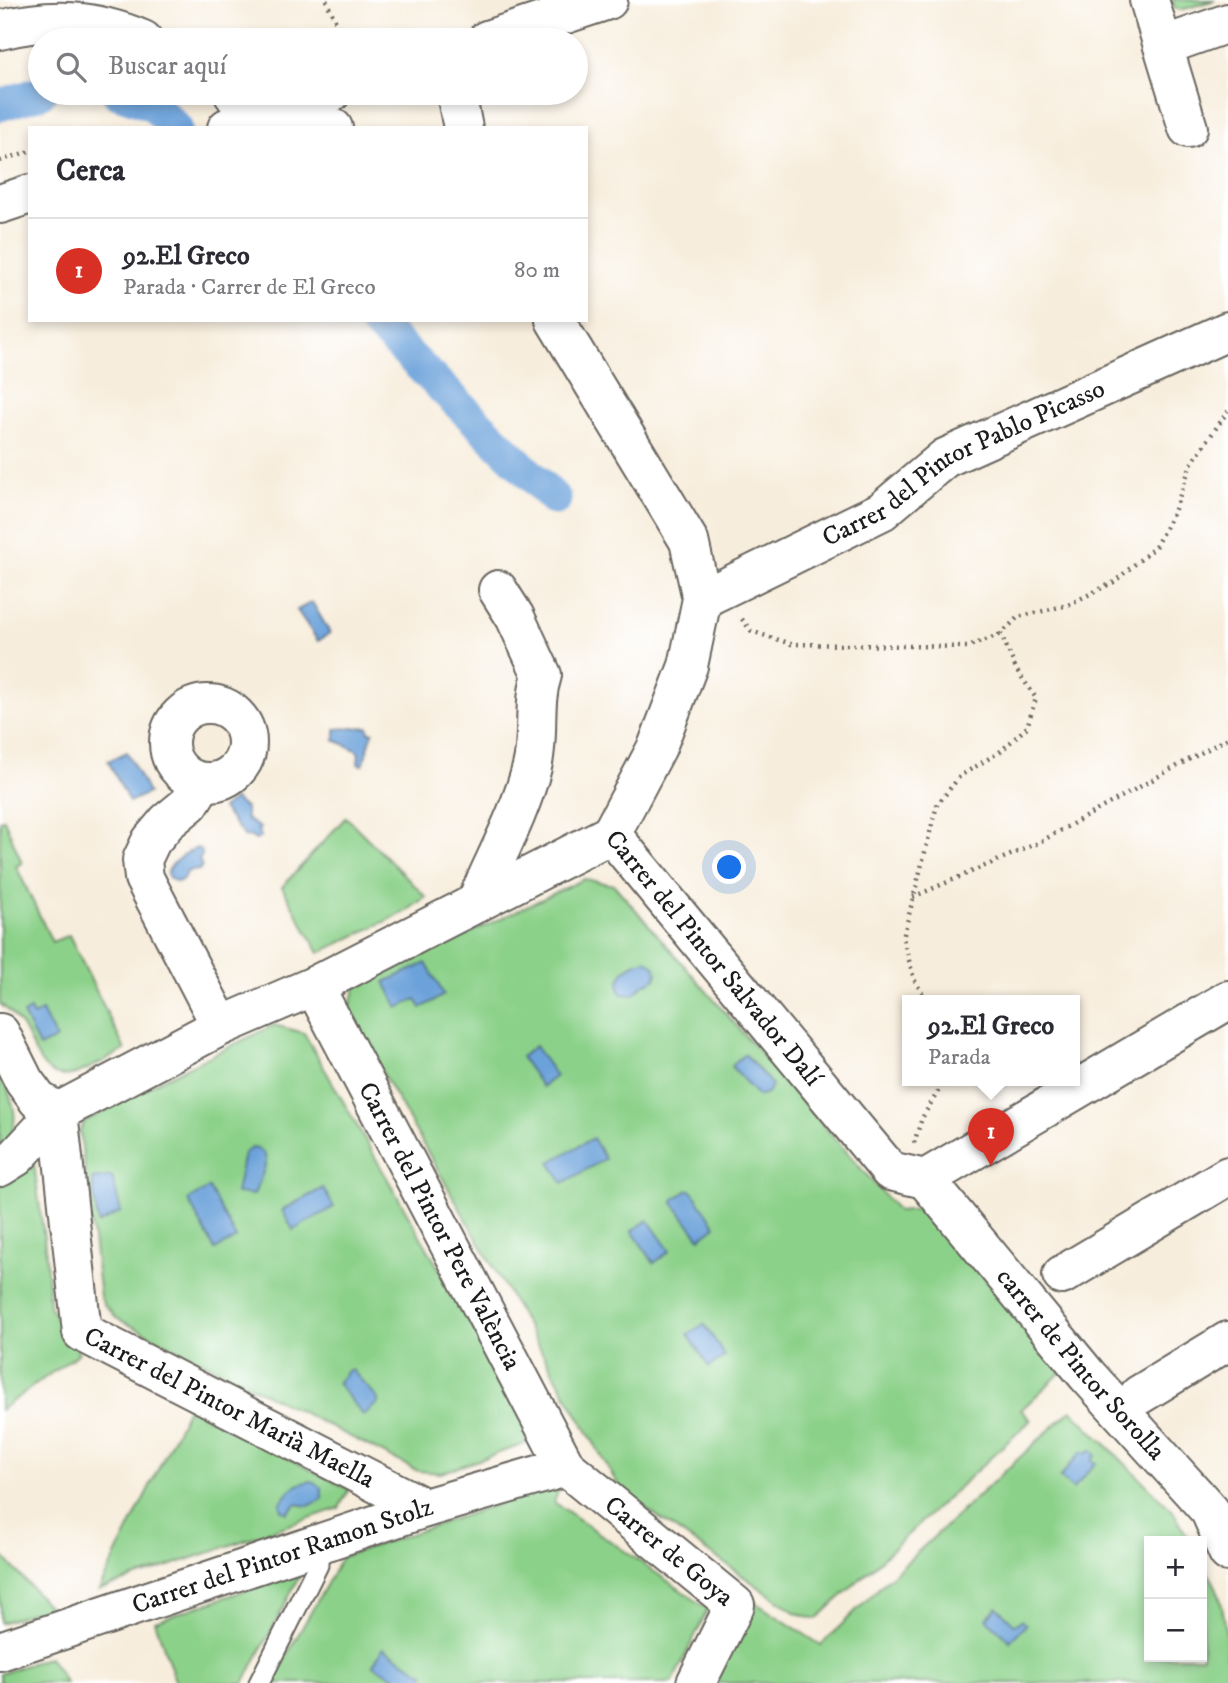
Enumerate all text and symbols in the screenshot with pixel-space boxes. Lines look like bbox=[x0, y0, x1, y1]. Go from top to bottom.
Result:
search box bbox=[28, 28, 588, 105]
icon: search bbox=[52, 48, 90, 86]
text: Buscar aquí bbox=[108, 50, 226, 83]
text: Cerca bbox=[56, 153, 125, 190]
text: 92.El Greco bbox=[123, 240, 250, 273]
text: 1 bbox=[75, 256, 83, 285]
text: 80 m bbox=[514, 256, 560, 285]
text: Parada · Carrer de El Greco bbox=[123, 273, 376, 302]
street label: Carrer del Pintor Pablo Picasso bbox=[817, 372, 1110, 554]
street label: Carrer del Pintor Salvador Dalí bbox=[598, 823, 830, 1094]
your location bbox=[712, 850, 746, 884]
popup bbox=[902, 995, 1080, 1086]
text: 92.El Greco bbox=[928, 1010, 1054, 1043]
text: Parada bbox=[928, 1043, 990, 1072]
street label: Carrer del Pintor Pere València bbox=[351, 1076, 529, 1376]
pin: 1 bbox=[968, 1108, 1014, 1166]
street label: carrer de Pintor Sorolla bbox=[989, 1261, 1173, 1467]
street label: Carrer del Pintor Marià Maella bbox=[78, 1319, 380, 1496]
street label: Carrer de Goya bbox=[598, 1489, 740, 1614]
street label: Carrer del Pintor Ramon Stolz bbox=[128, 1490, 437, 1622]
map controls bbox=[1144, 1536, 1207, 1662]
button: + bbox=[1144, 1536, 1207, 1599]
button: − bbox=[1144, 1599, 1207, 1662]

